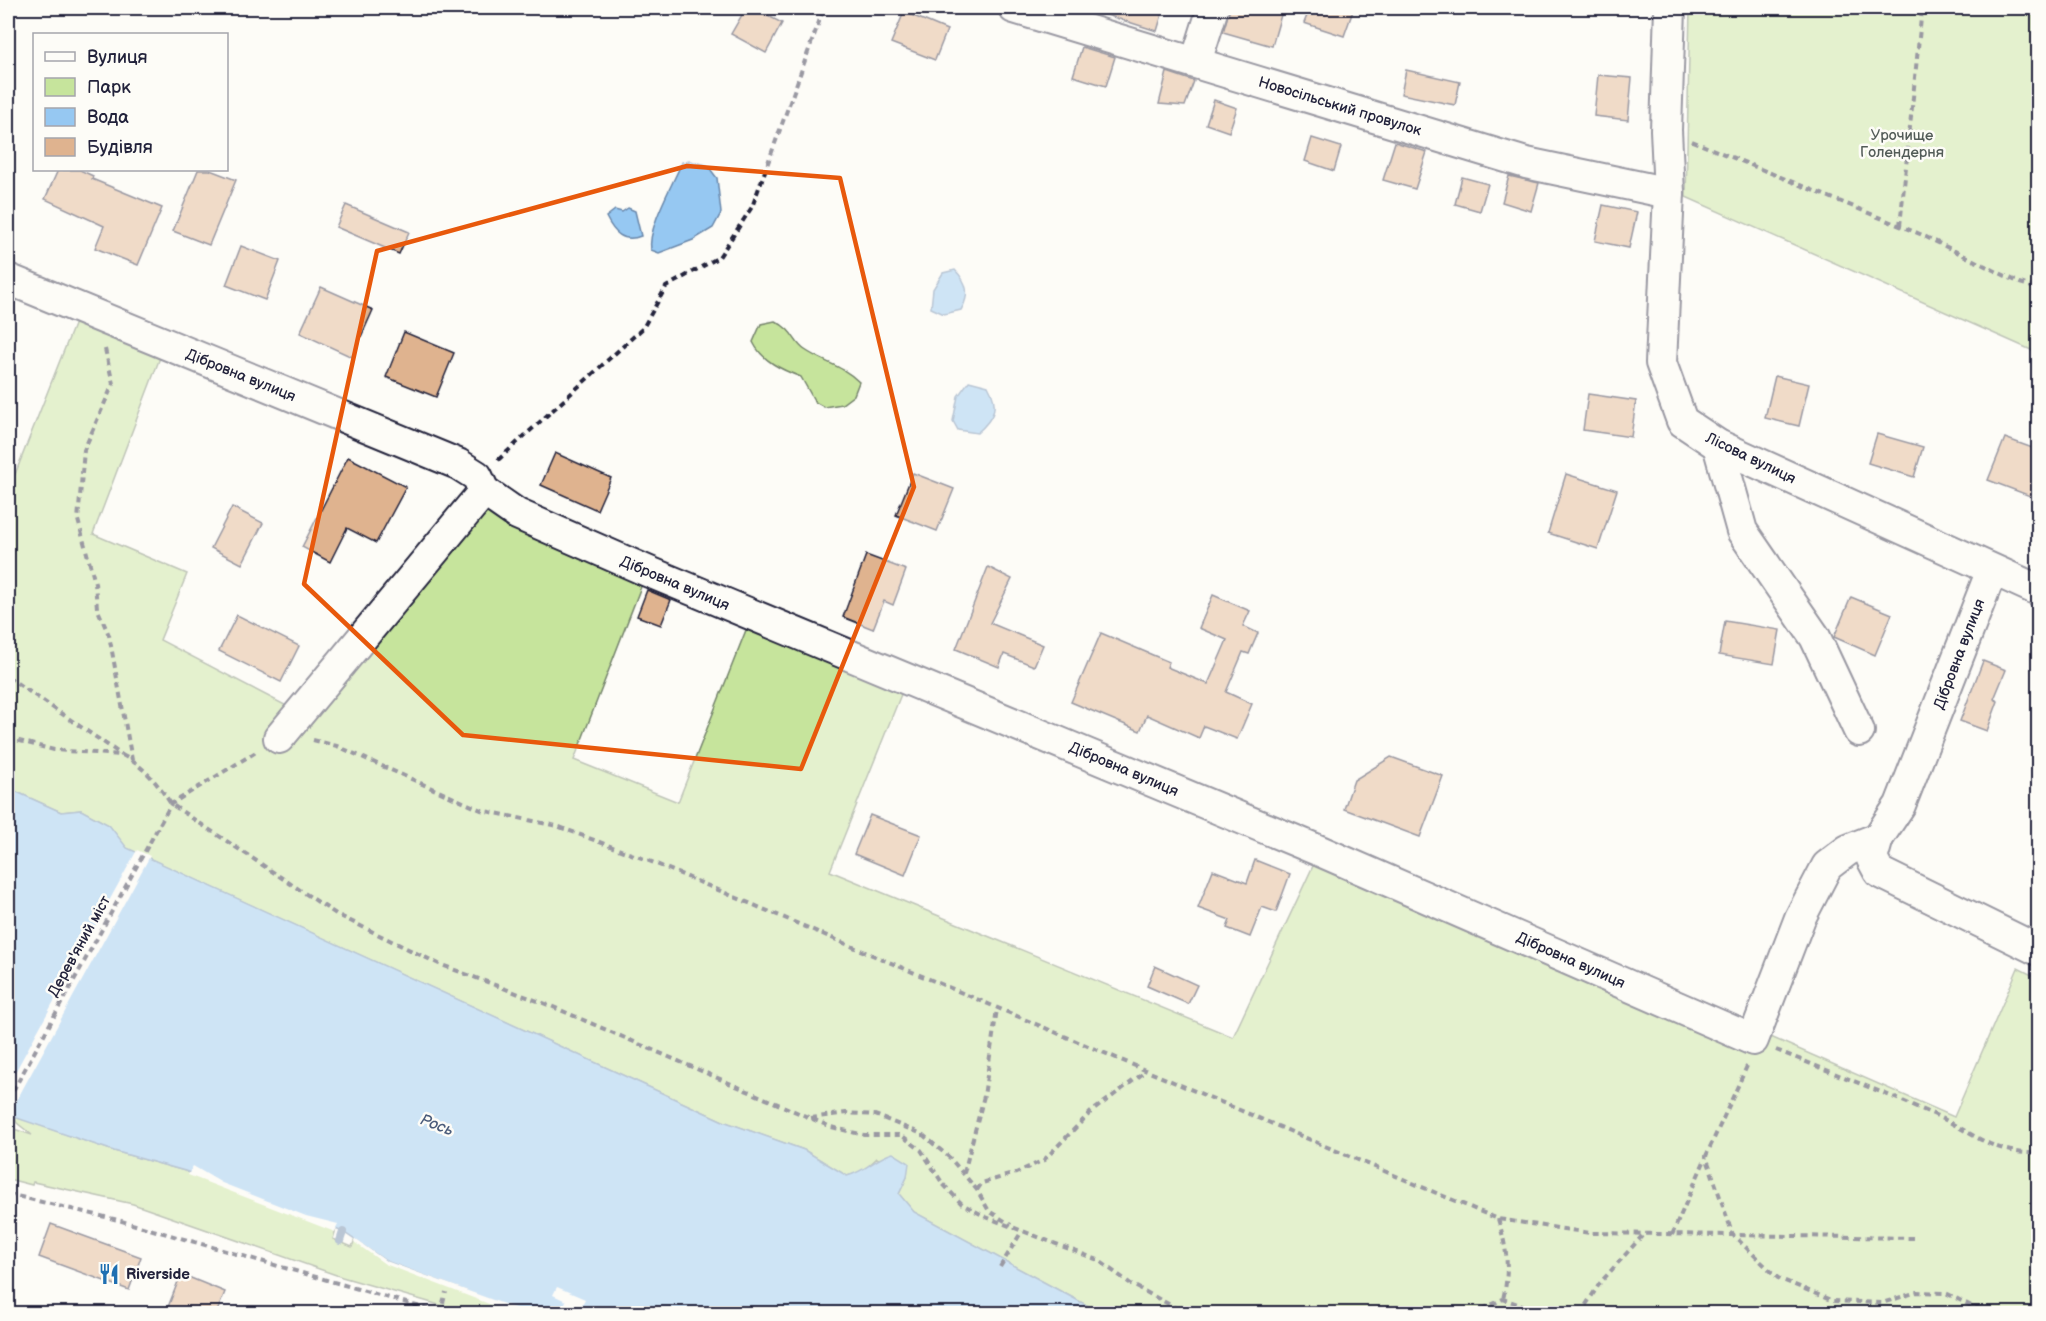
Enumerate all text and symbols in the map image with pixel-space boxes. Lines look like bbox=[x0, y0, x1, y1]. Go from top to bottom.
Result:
legend bbox=[33, 33, 228, 171]
text: Вулиця bbox=[87, 47, 148, 68]
street label: Новосільський провулок bbox=[1256, 73, 1424, 140]
text: Парк bbox=[87, 77, 131, 98]
text: Вода bbox=[87, 107, 129, 128]
park label: Урочище Голендерня bbox=[1860, 126, 1944, 162]
text: Будівля bbox=[87, 137, 153, 158]
street label: Дібровна вулиця bbox=[183, 345, 299, 406]
street label: Лісова вулиця bbox=[1702, 428, 1799, 488]
street label: Дібровна вулиця bbox=[617, 552, 732, 615]
street label: Дібровна вулиця bbox=[1930, 596, 1989, 712]
street label: Дібровна вулиця bbox=[1066, 738, 1181, 801]
street label: Дерев'яний міст bbox=[44, 892, 115, 1000]
street label: Дібровна вулиця bbox=[1514, 928, 1628, 993]
water label: Рось bbox=[417, 1110, 456, 1140]
restaurant icon: Riverside bbox=[97, 1262, 121, 1286]
place label: Riverside bbox=[126, 1265, 190, 1284]

